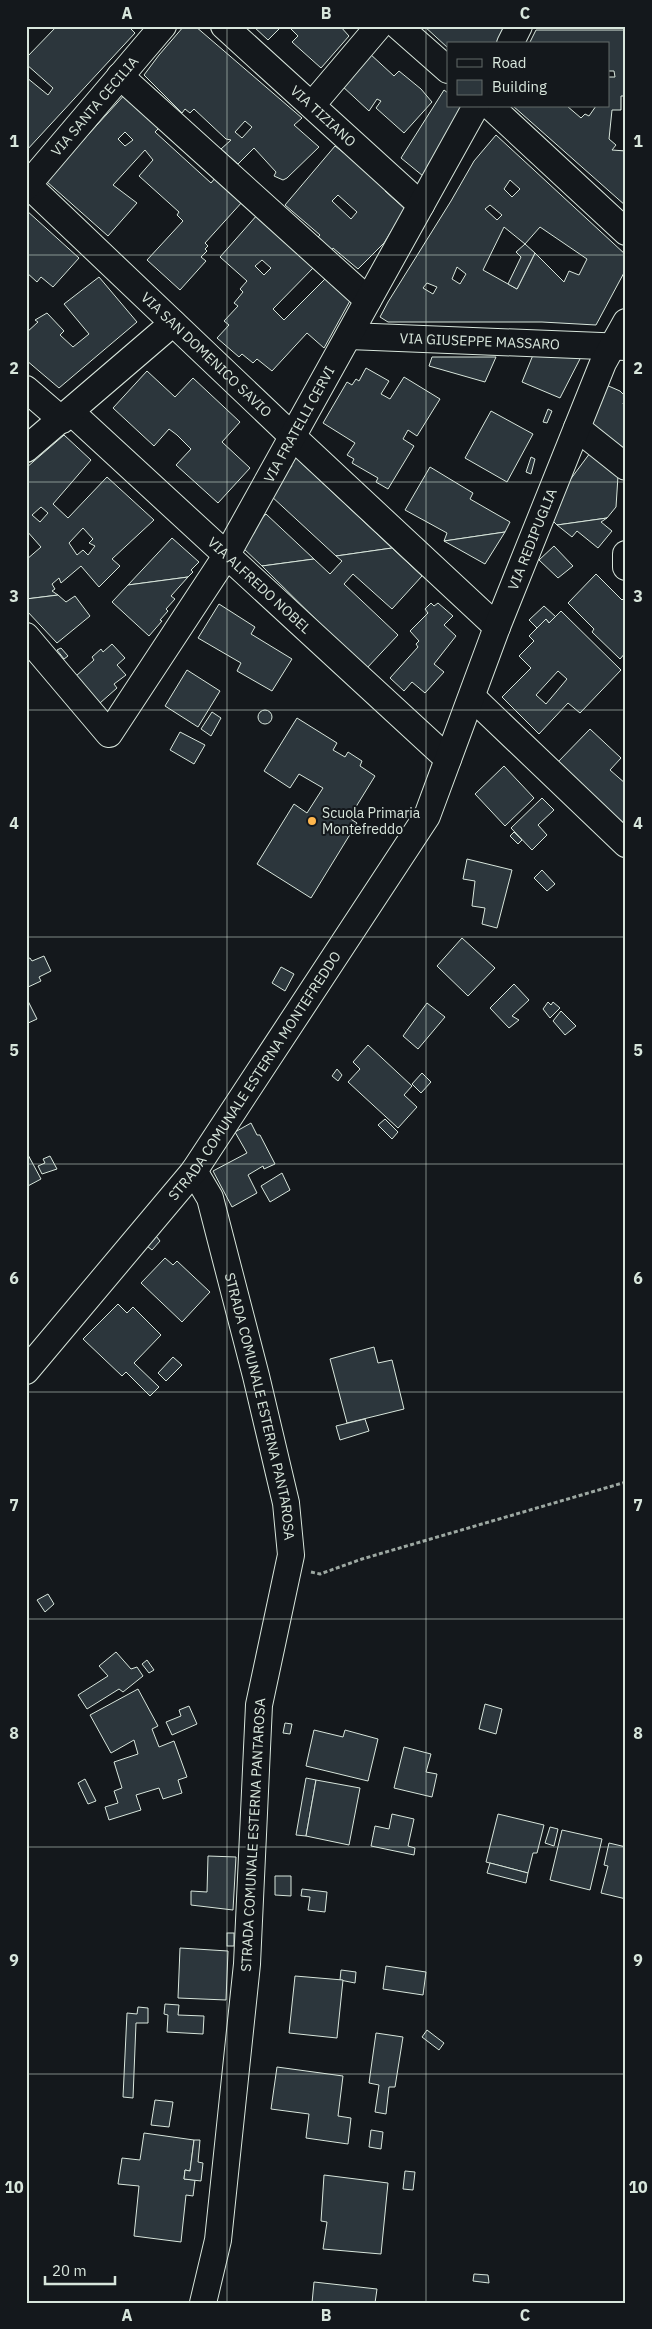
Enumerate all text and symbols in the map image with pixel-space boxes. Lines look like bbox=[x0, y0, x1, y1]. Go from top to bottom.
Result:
text: A bbox=[122, 3, 133, 23]
text: B bbox=[321, 3, 332, 23]
text: C bbox=[520, 3, 530, 23]
legend bbox=[447, 42, 610, 108]
street label: VIA SANTA CECILIA bbox=[47, 53, 142, 160]
text: Road bbox=[492, 53, 527, 72]
text: Building bbox=[492, 77, 547, 96]
street label: VIA TIZIANO bbox=[287, 82, 360, 151]
text: 1 bbox=[9, 131, 19, 151]
text: 1 bbox=[633, 131, 643, 151]
street label: VIA SAN DOMENICO SAVIO bbox=[137, 288, 276, 421]
street label: VIA GIUSEPPE MASSARO bbox=[399, 329, 560, 353]
text: 2 bbox=[9, 358, 19, 378]
text: 2 bbox=[633, 358, 643, 378]
street label: VIA FRATELLI CERVI bbox=[260, 363, 339, 486]
street label: VIA REDIPUGLIA bbox=[504, 486, 561, 593]
street label: VIA ALFREDO NOBEL bbox=[204, 533, 315, 637]
text: 3 bbox=[9, 586, 19, 606]
text: 3 bbox=[633, 586, 643, 606]
place label: Scuola Primaria Montefreddo bbox=[322, 804, 421, 838]
text: 4 bbox=[9, 813, 19, 833]
text: 4 bbox=[633, 813, 643, 833]
marker: Scuola Primaria Montefreddo bbox=[306, 815, 318, 827]
street label: STRADA COMUNALE ESTERNA MONTEFREDDO bbox=[164, 948, 345, 1204]
text: 5 bbox=[9, 1040, 19, 1060]
text: 5 bbox=[633, 1040, 643, 1060]
text: 6 bbox=[9, 1268, 19, 1288]
text: 6 bbox=[633, 1268, 643, 1288]
street label: STRADA COMUNALE ESTERNA PANTAROSA bbox=[221, 1271, 299, 1541]
text: 7 bbox=[9, 1495, 19, 1515]
text: 7 bbox=[633, 1495, 643, 1515]
street label: STRADA COMUNALE ESTERNA PANTAROSA bbox=[237, 1698, 269, 1972]
text: 8 bbox=[9, 1723, 19, 1743]
text: 8 bbox=[633, 1723, 643, 1743]
text: 9 bbox=[9, 1950, 19, 1970]
text: 9 bbox=[633, 1950, 643, 1970]
text: 10 bbox=[4, 2177, 24, 2197]
text: 10 bbox=[628, 2177, 648, 2197]
scale bar bbox=[45, 2254, 115, 2286]
text: 20 m bbox=[52, 2261, 87, 2280]
text: A bbox=[122, 2305, 133, 2325]
text: B bbox=[321, 2305, 332, 2325]
text: C bbox=[520, 2305, 530, 2325]

